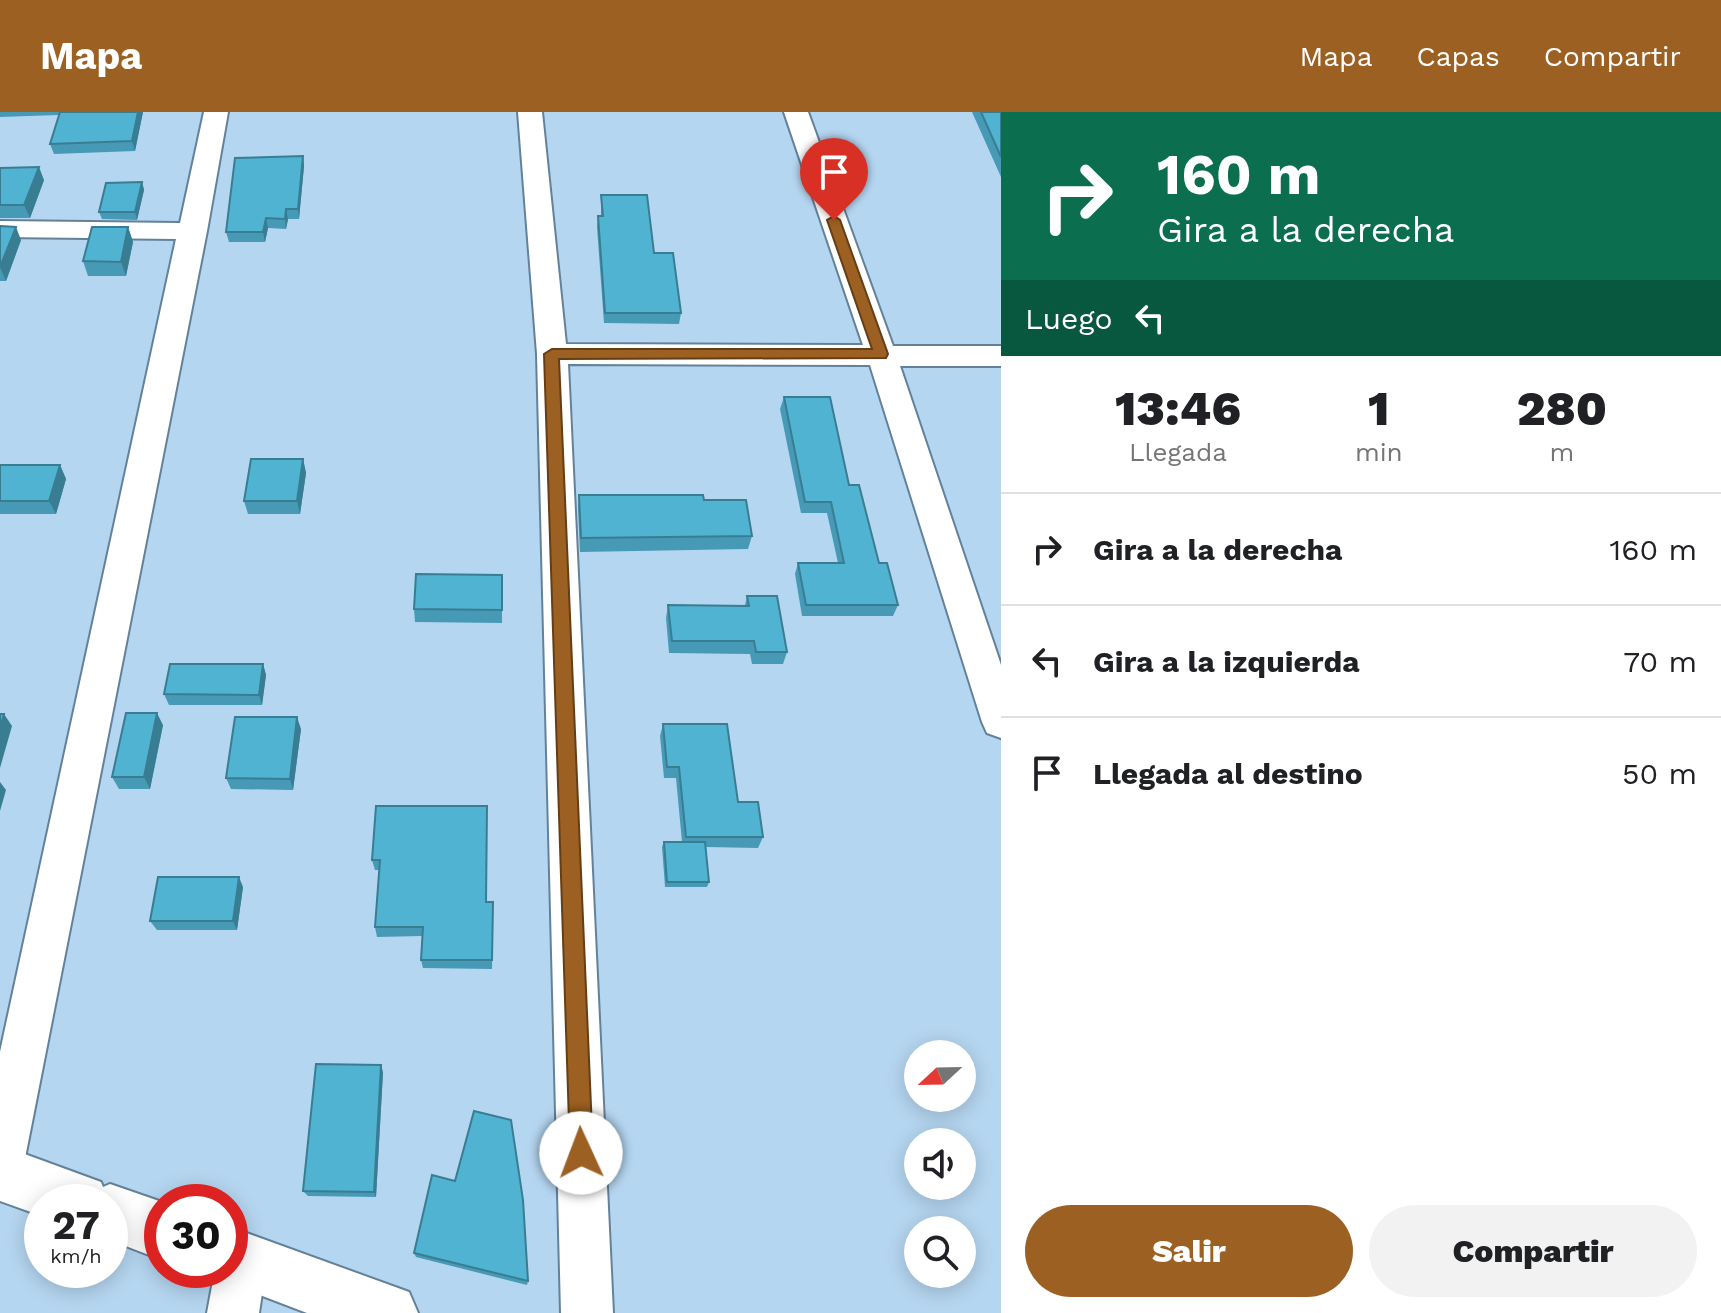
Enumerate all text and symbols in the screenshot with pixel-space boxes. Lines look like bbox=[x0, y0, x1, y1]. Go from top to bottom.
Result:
text: Mapa bbox=[40, 34, 142, 78]
text: Mapa bbox=[1299, 40, 1372, 73]
text: Capas bbox=[1416, 40, 1500, 73]
text: Compartir bbox=[1544, 40, 1681, 73]
pin bbox=[800, 138, 868, 220]
text: 160 m bbox=[1157, 142, 1320, 208]
icon: right bbox=[1025, 144, 1129, 248]
icon: arrive bbox=[812, 150, 856, 194]
text: Gira a la derecha bbox=[1157, 209, 1454, 251]
icon: left bbox=[1128, 296, 1172, 340]
text: Luego bbox=[1025, 301, 1112, 336]
text: 13:46 bbox=[1115, 380, 1241, 437]
text: 1 bbox=[1368, 380, 1390, 437]
text: 280 bbox=[1517, 380, 1607, 437]
text: Llegada bbox=[1129, 437, 1227, 467]
text: min bbox=[1355, 437, 1403, 467]
text: m bbox=[1549, 437, 1574, 467]
icon: right bbox=[1025, 527, 1069, 571]
text: Gira a la derecha bbox=[1093, 532, 1342, 567]
text: 160 m bbox=[1610, 532, 1697, 567]
icon: left bbox=[1025, 639, 1069, 683]
text: Gira a la izquierda bbox=[1093, 644, 1360, 679]
text: 70 m bbox=[1623, 644, 1697, 679]
icon: arrive bbox=[1025, 751, 1069, 795]
text: Llegada al destino bbox=[1093, 756, 1363, 791]
text: 50 m bbox=[1622, 756, 1697, 791]
north arrow bbox=[904, 1040, 976, 1112]
map controls bbox=[904, 1040, 976, 1288]
position arrow bbox=[539, 1111, 623, 1195]
button: sound bbox=[904, 1128, 976, 1200]
speed limit sign: 30 bbox=[144, 1184, 248, 1288]
text: 27 bbox=[52, 1202, 100, 1249]
button: Salir bbox=[1025, 1205, 1353, 1297]
button: Compartir bbox=[1369, 1205, 1697, 1297]
button: search bbox=[904, 1216, 976, 1288]
text: km/h bbox=[50, 1244, 102, 1268]

